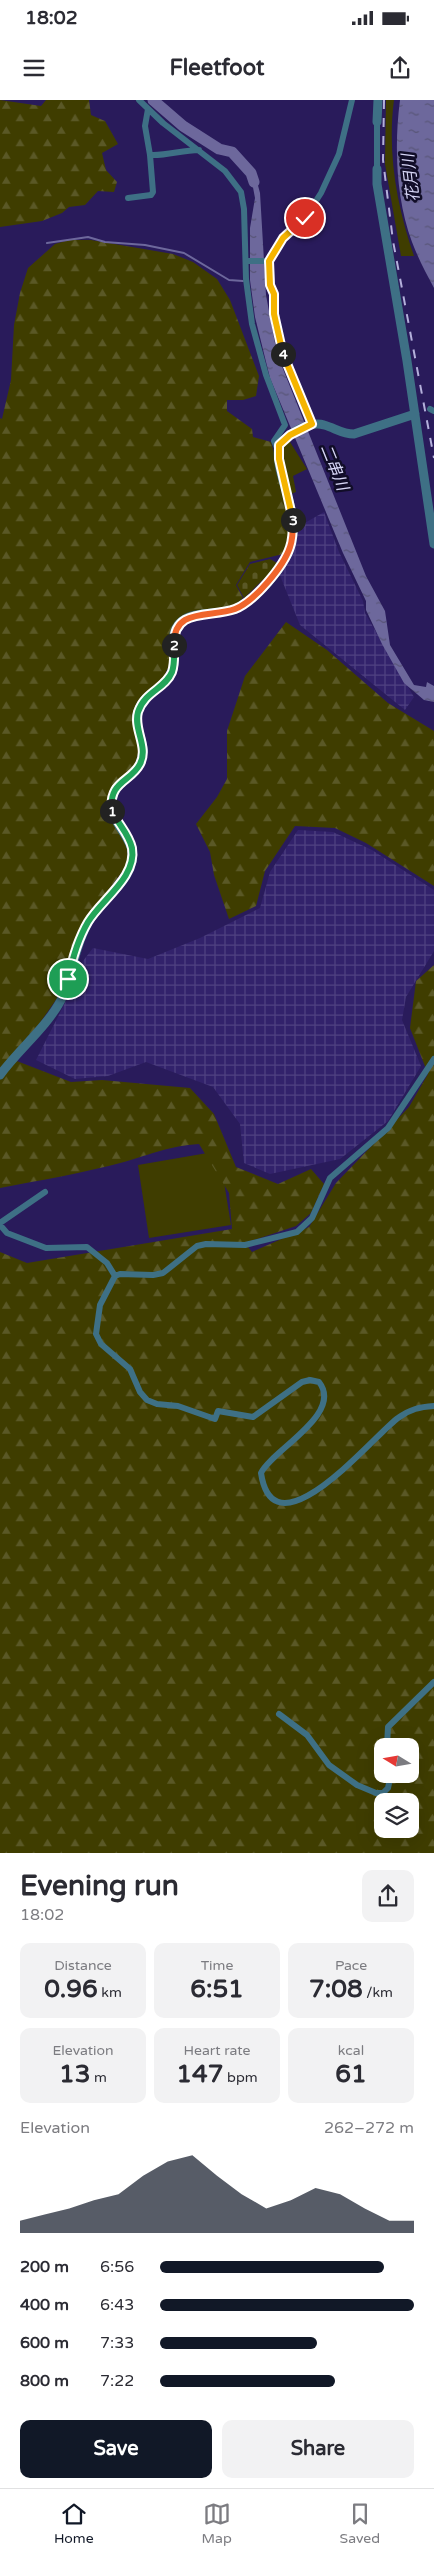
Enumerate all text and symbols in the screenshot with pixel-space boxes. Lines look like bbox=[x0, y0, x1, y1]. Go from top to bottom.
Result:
text: 18:02 bbox=[25, 7, 78, 29]
icon: menu bbox=[20, 54, 48, 82]
icon: share bbox=[386, 54, 414, 82]
text: Fleetfoot bbox=[170, 55, 264, 81]
water label: 花月川 bbox=[398, 151, 424, 203]
pin bbox=[284, 197, 326, 239]
icon: check bbox=[291, 204, 319, 232]
pin: 4 bbox=[270, 342, 296, 366]
text: 4 bbox=[279, 346, 288, 363]
water label: 二串川 bbox=[316, 441, 353, 495]
pin: 3 bbox=[280, 508, 306, 532]
text: 3 bbox=[289, 512, 298, 529]
pin: 2 bbox=[162, 632, 186, 658]
text: 2 bbox=[170, 637, 179, 654]
pin: 1 bbox=[100, 798, 124, 824]
text: 1 bbox=[108, 803, 117, 820]
pin bbox=[47, 958, 89, 1000]
icon: arrive bbox=[54, 965, 82, 993]
north arrow bbox=[374, 1738, 419, 1782]
map controls bbox=[374, 1738, 419, 1838]
button: layers bbox=[374, 1793, 419, 1838]
text: Evening run bbox=[20, 1869, 179, 1903]
button: share bbox=[362, 1870, 414, 1922]
text: 18:02 bbox=[20, 1905, 64, 1925]
text: Distance bbox=[54, 1957, 112, 1974]
text: Time bbox=[201, 1957, 233, 1974]
text: Pace bbox=[335, 1957, 367, 1974]
text: 0.96 bbox=[44, 1974, 98, 2004]
text: 6:51 bbox=[190, 1974, 244, 2004]
text: 7:08 bbox=[309, 1974, 363, 2004]
text: km bbox=[98, 1984, 122, 2001]
text: /km bbox=[363, 1984, 393, 2001]
text: Elevation bbox=[52, 2042, 114, 2059]
text: Heart rate bbox=[184, 2042, 250, 2059]
text: kcal bbox=[338, 2042, 364, 2059]
text: 13 bbox=[59, 2059, 90, 2089]
text: 147 bbox=[176, 2059, 223, 2089]
text: 61 bbox=[335, 2059, 367, 2089]
text: m bbox=[90, 2069, 107, 2086]
text: bpm bbox=[223, 2069, 258, 2086]
text: Elevation bbox=[20, 2118, 90, 2138]
text: 262–272 m bbox=[324, 2118, 414, 2138]
text: 200 m bbox=[20, 2257, 69, 2277]
text: 6:56 bbox=[100, 2257, 134, 2277]
text: 400 m bbox=[20, 2295, 69, 2315]
text: 6:43 bbox=[100, 2295, 134, 2315]
text: 600 m bbox=[20, 2333, 69, 2353]
text: 7:33 bbox=[100, 2333, 134, 2353]
text: 800 m bbox=[20, 2371, 69, 2391]
text: 7:22 bbox=[100, 2371, 134, 2391]
button: Save bbox=[20, 2420, 212, 2478]
button: Share bbox=[222, 2420, 414, 2478]
tab: Home bbox=[54, 2500, 94, 2547]
tab: Map bbox=[201, 2500, 232, 2547]
tab: Saved bbox=[340, 2500, 380, 2547]

